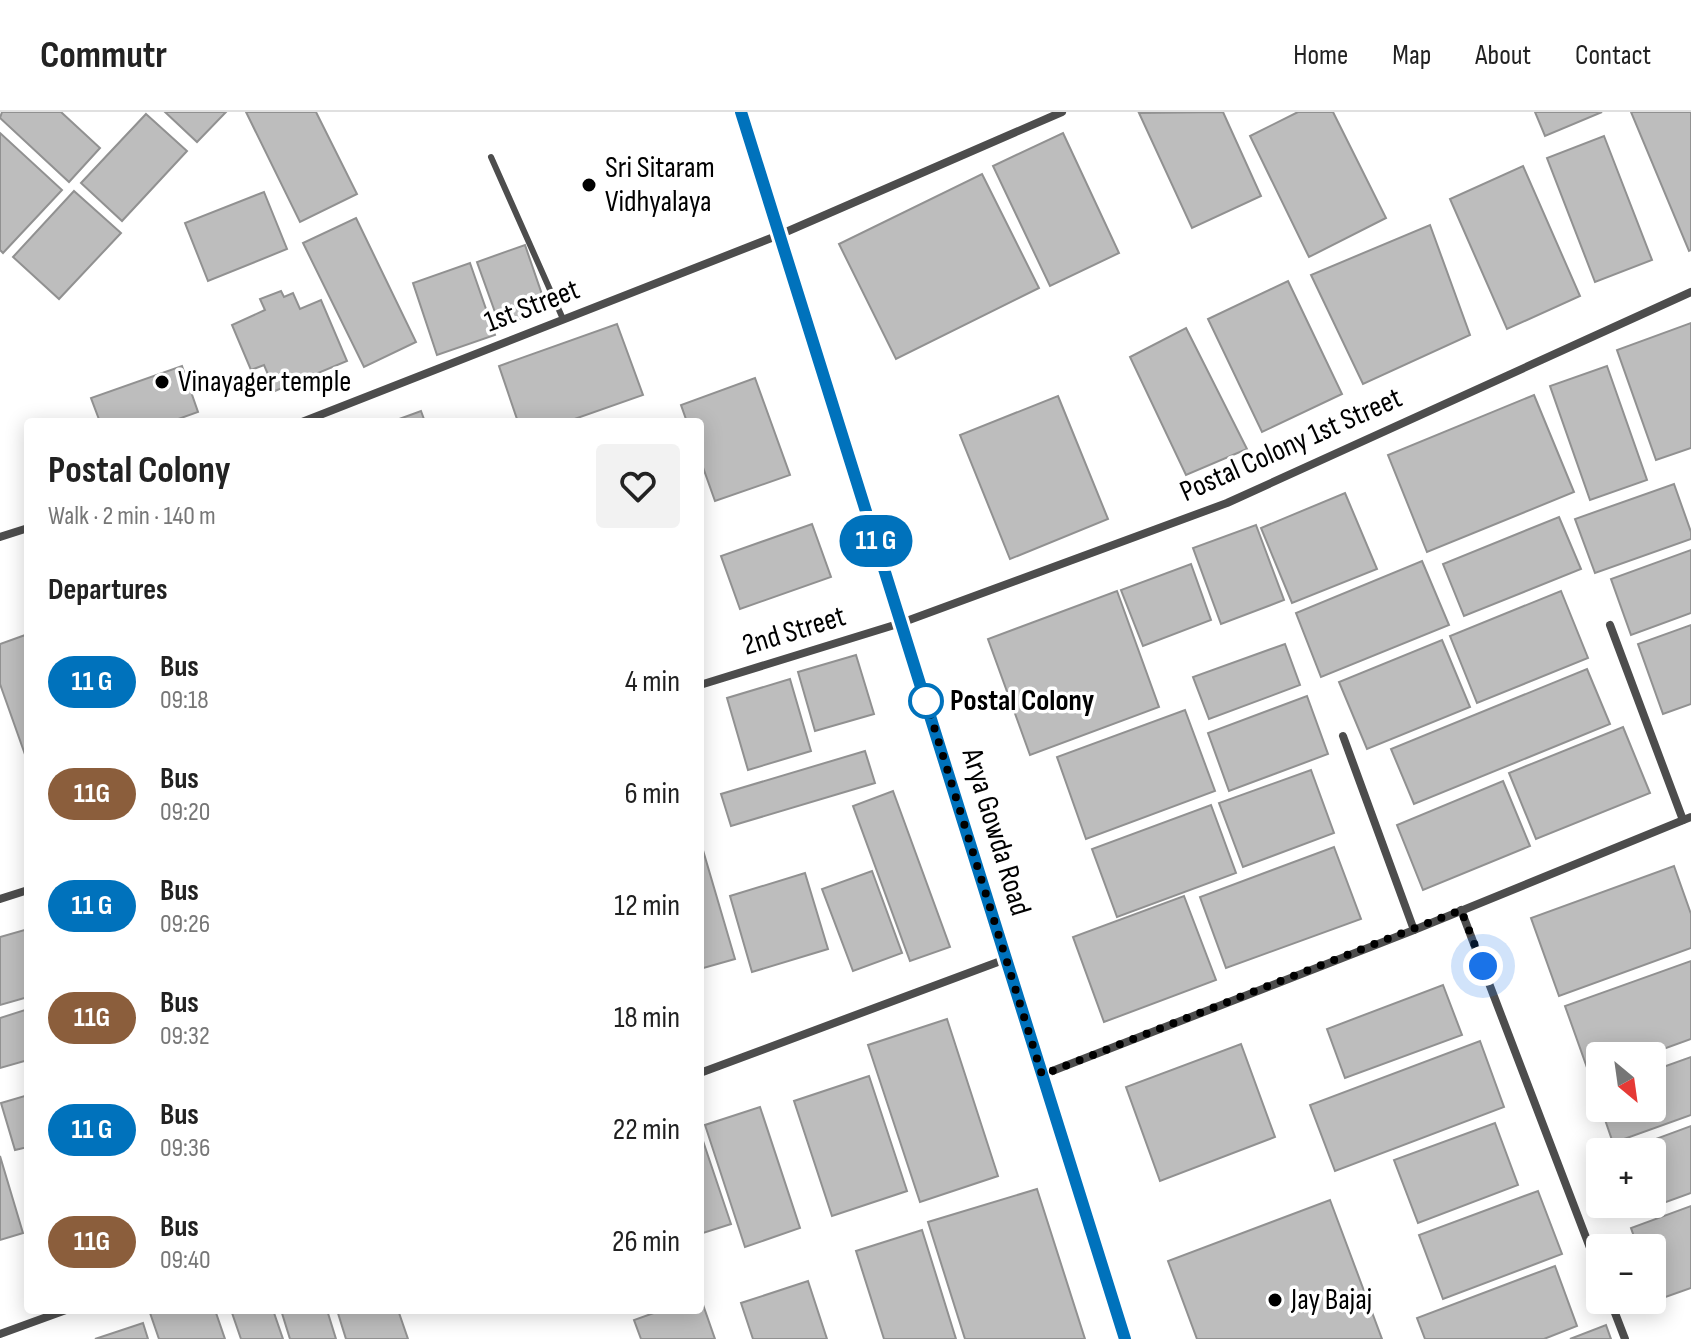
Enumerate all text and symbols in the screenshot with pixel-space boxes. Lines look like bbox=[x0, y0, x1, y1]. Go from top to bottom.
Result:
text: Commutr bbox=[40, 33, 167, 78]
text: Home bbox=[1293, 39, 1348, 72]
text: Map bbox=[1392, 39, 1431, 72]
text: About bbox=[1475, 39, 1531, 72]
text: Contact bbox=[1575, 39, 1651, 72]
place label: Sri Sitaram Vidhyalaya bbox=[605, 150, 715, 220]
marker: Sri Sitaram Vidhyalaya bbox=[580, 176, 598, 194]
street label: 1st Street bbox=[480, 272, 584, 340]
place label: Vinayager temple bbox=[178, 364, 351, 400]
marker: Vinayager temple bbox=[153, 373, 171, 391]
street label: Postal Colony 1st Street bbox=[1174, 380, 1408, 510]
button: heart bbox=[596, 444, 680, 528]
text: Postal Colony bbox=[48, 448, 231, 493]
text: Walk · 2 min · 140 m bbox=[48, 501, 216, 532]
line badge: 11 G bbox=[820, 515, 932, 567]
text: 11 G bbox=[855, 524, 897, 557]
text: Departures bbox=[48, 572, 168, 608]
street label: 2nd Street bbox=[738, 598, 850, 664]
text: Bus bbox=[160, 649, 199, 685]
text: 4 min bbox=[625, 664, 680, 700]
text: 11 G bbox=[71, 665, 113, 698]
place label: Postal Colony bbox=[950, 683, 1095, 719]
marker: Postal Colony bbox=[909, 684, 943, 718]
text: 09:18 bbox=[160, 685, 209, 716]
street label: Arya Gowda Road bbox=[953, 743, 1038, 920]
text: Bus bbox=[160, 761, 199, 797]
text: 6 min bbox=[624, 776, 680, 812]
text: 11G bbox=[74, 777, 110, 810]
text: 09:20 bbox=[160, 797, 210, 828]
text: Bus bbox=[160, 873, 199, 909]
text: 12 min bbox=[614, 888, 680, 924]
text: 11 G bbox=[71, 889, 113, 922]
text: 09:26 bbox=[160, 909, 210, 940]
your location bbox=[1463, 946, 1503, 986]
text: Bus bbox=[160, 985, 199, 1021]
text: 18 min bbox=[614, 1000, 680, 1036]
text: 11G bbox=[74, 1001, 110, 1034]
text: 09:32 bbox=[160, 1021, 210, 1052]
north arrow bbox=[1586, 1042, 1666, 1122]
map controls bbox=[1586, 1042, 1666, 1314]
text: Bus bbox=[160, 1097, 199, 1133]
text: 22 min bbox=[613, 1112, 680, 1148]
text: 11 G bbox=[71, 1113, 113, 1146]
text: 09:36 bbox=[160, 1133, 210, 1164]
button: + bbox=[1586, 1138, 1666, 1218]
text: Bus bbox=[160, 1209, 199, 1245]
text: 26 min bbox=[612, 1224, 680, 1260]
text: 11G bbox=[74, 1225, 110, 1258]
button: − bbox=[1586, 1234, 1666, 1314]
text: 09:40 bbox=[160, 1245, 211, 1276]
place label: Jay Bajaj bbox=[1290, 1282, 1372, 1318]
marker: Jay Bajaj bbox=[1266, 1291, 1284, 1309]

